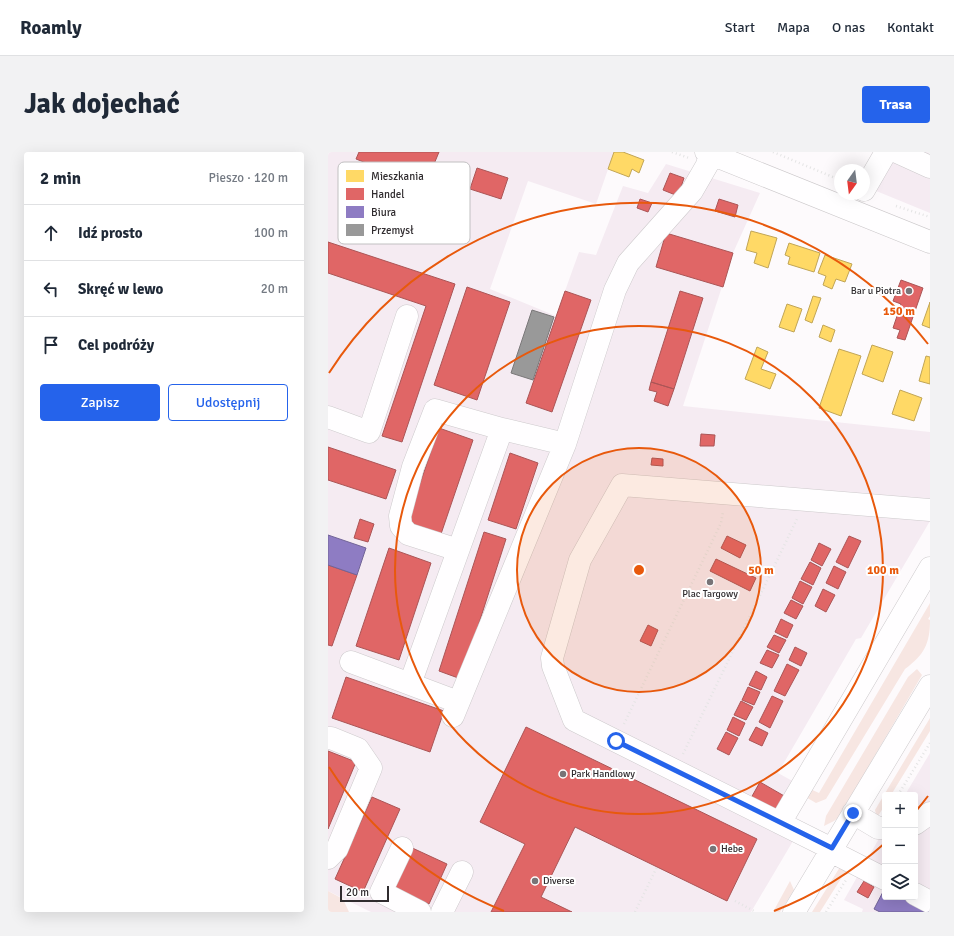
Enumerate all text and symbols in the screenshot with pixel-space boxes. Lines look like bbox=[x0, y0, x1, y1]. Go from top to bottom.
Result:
text: Roamly bbox=[20, 16, 82, 40]
text: Start bbox=[725, 19, 755, 36]
text: Mapa bbox=[777, 19, 810, 36]
text: O nas bbox=[832, 19, 865, 36]
text: Kontakt bbox=[887, 19, 934, 36]
button: Trasa bbox=[862, 86, 930, 123]
text: Jak dojechać bbox=[24, 87, 180, 121]
legend bbox=[338, 162, 470, 244]
north arrow bbox=[834, 164, 870, 200]
text: 2 min bbox=[40, 168, 81, 189]
text: Pieszo · 120 m bbox=[209, 170, 288, 186]
text: Mieszkania bbox=[371, 170, 424, 183]
text: Handel bbox=[371, 188, 405, 201]
text: Biura bbox=[371, 206, 397, 219]
icon: ahead bbox=[40, 222, 62, 244]
text: Idź prosto bbox=[78, 224, 142, 242]
text: Przemysł bbox=[371, 224, 414, 237]
text: 100 m bbox=[254, 225, 288, 241]
icon: left bbox=[40, 278, 62, 300]
text: Skręć w lewo bbox=[78, 280, 163, 298]
text: 20 m bbox=[261, 281, 288, 297]
place label: Bar u Piotra bbox=[851, 285, 901, 297]
marker: Bar u Piotra bbox=[904, 286, 914, 296]
text: 150 m bbox=[883, 304, 915, 319]
icon: arrive bbox=[40, 334, 62, 356]
text: Cel podróży bbox=[78, 336, 154, 354]
button: Zapisz bbox=[40, 384, 160, 421]
button: Udostępnij bbox=[168, 384, 288, 421]
centre of rings bbox=[632, 563, 646, 577]
text: 50 m bbox=[748, 563, 774, 578]
text: 100 m bbox=[867, 563, 899, 578]
marker: Plac Targowy bbox=[705, 577, 715, 587]
place label: Plac Targowy bbox=[682, 588, 738, 600]
route start bbox=[607, 732, 625, 750]
place label: Park Handlowy bbox=[571, 768, 635, 780]
marker: Park Handlowy bbox=[558, 769, 568, 779]
map controls bbox=[882, 792, 918, 900]
button: + bbox=[882, 792, 918, 828]
route end bbox=[844, 804, 862, 822]
button: − bbox=[882, 828, 918, 864]
place label: Hebe bbox=[721, 843, 743, 855]
marker: Hebe bbox=[708, 844, 718, 854]
button: layers bbox=[882, 864, 918, 900]
place label: Diverse bbox=[543, 875, 575, 887]
marker: Diverse bbox=[530, 876, 540, 886]
scale bar bbox=[340, 884, 389, 903]
text: 20 m bbox=[346, 886, 369, 899]

